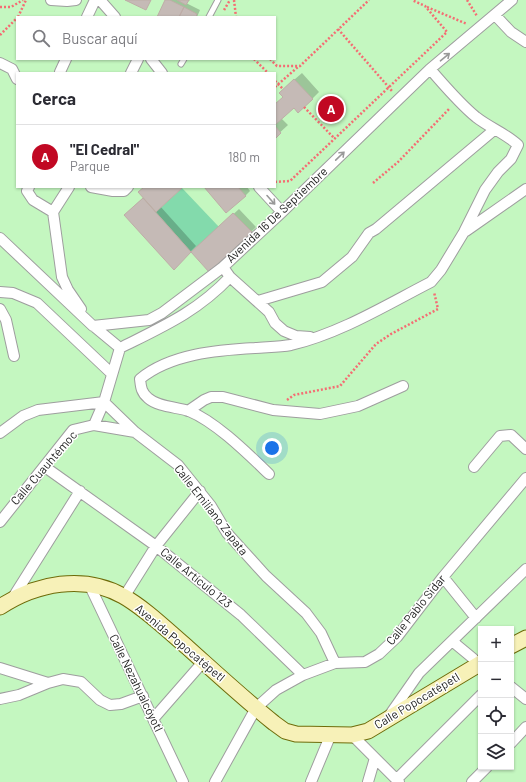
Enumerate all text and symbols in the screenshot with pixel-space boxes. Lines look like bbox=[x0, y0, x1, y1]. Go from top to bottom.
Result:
search box bbox=[16, 16, 276, 60]
icon: search bbox=[30, 27, 52, 49]
text: Buscar aquí bbox=[62, 29, 138, 47]
one-way arrow bbox=[440, 52, 450, 61]
text: Cerca bbox=[32, 88, 76, 108]
pin: A bbox=[318, 94, 344, 124]
text: "El Cedral" bbox=[70, 140, 139, 158]
text: A bbox=[41, 149, 49, 165]
text: 180 m bbox=[228, 149, 260, 165]
one-way arrow bbox=[335, 151, 345, 160]
text: Parque bbox=[70, 158, 110, 174]
street label: Avenida 16 De Septiembre bbox=[223, 164, 330, 265]
one-way arrow bbox=[266, 194, 275, 204]
street label: Calle Cuauhtémoc bbox=[7, 427, 79, 507]
your location bbox=[262, 438, 282, 458]
street label: Calle Emiliano Zapata bbox=[172, 461, 252, 557]
street label: Calle Artículo 123 bbox=[158, 544, 235, 610]
street label: Calle Pablo Sidar bbox=[383, 571, 448, 647]
street label: Avenida Popocatépetl bbox=[133, 601, 228, 684]
map controls bbox=[478, 626, 514, 770]
button: + bbox=[478, 626, 514, 662]
street label: Calle Nezahualcóyotl bbox=[107, 632, 167, 734]
button: − bbox=[478, 662, 514, 698]
street label: Calle Popocatépetl bbox=[371, 669, 462, 731]
button: locate bbox=[478, 698, 514, 734]
button: layers bbox=[478, 734, 514, 770]

